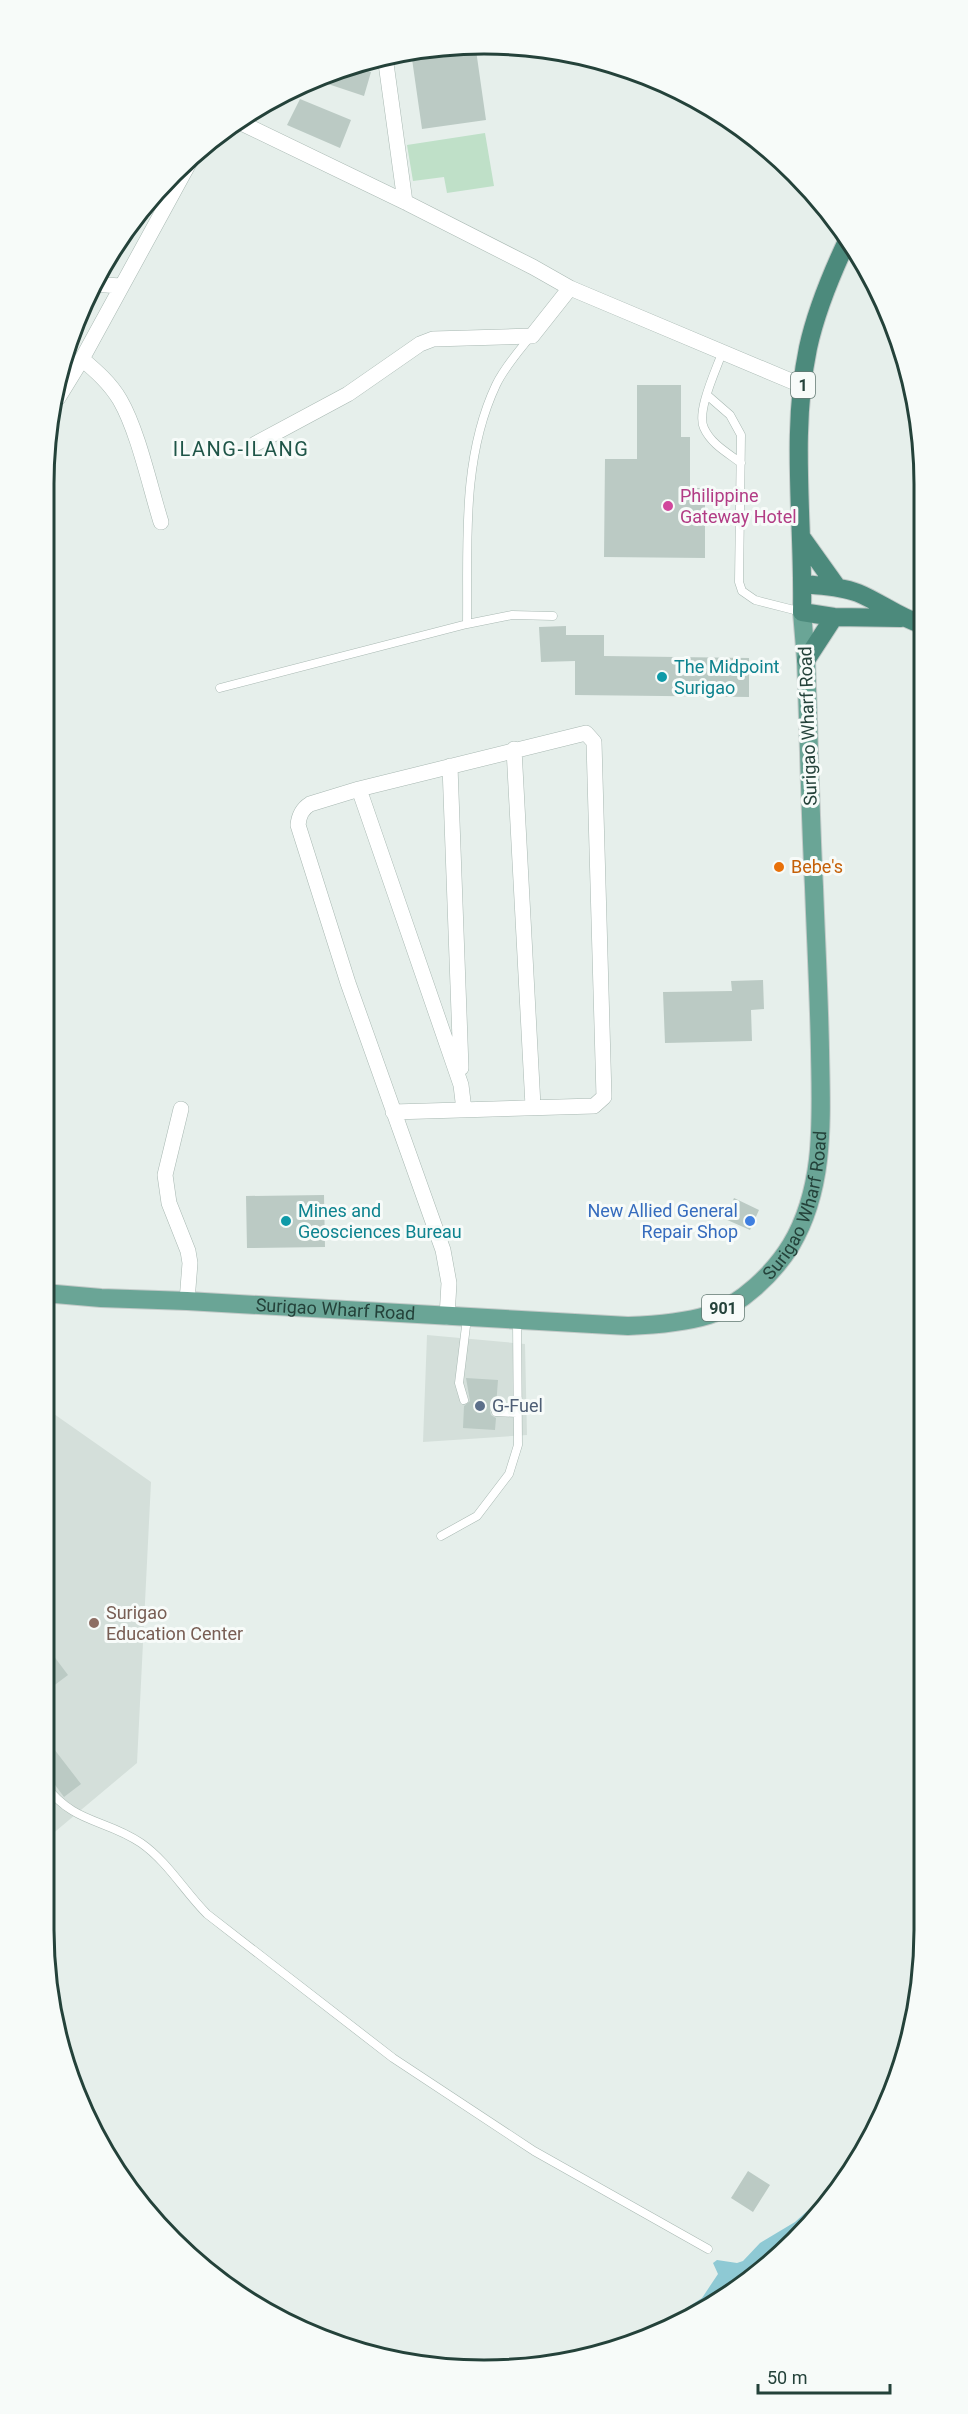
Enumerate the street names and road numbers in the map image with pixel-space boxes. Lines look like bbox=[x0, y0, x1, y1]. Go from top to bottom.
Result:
road number: 1 bbox=[791, 372, 815, 398]
street label: Surigao Wharf Road bbox=[794, 646, 821, 806]
street label: Surigao Wharf Road bbox=[758, 1130, 830, 1284]
street label: Surigao Wharf Road bbox=[255, 1294, 416, 1324]
road number: 901 bbox=[702, 1295, 744, 1321]

